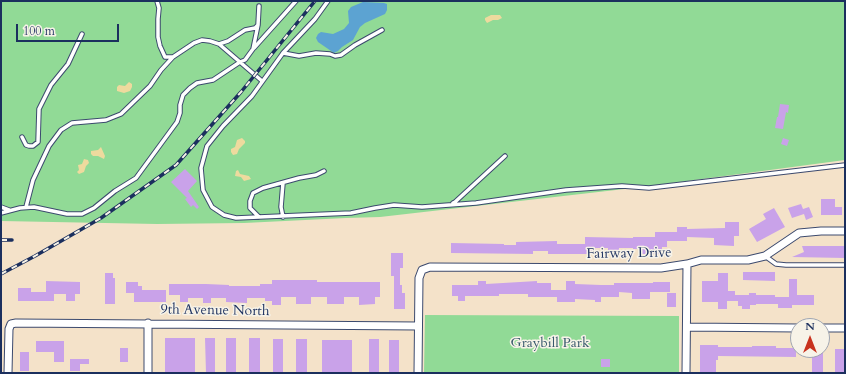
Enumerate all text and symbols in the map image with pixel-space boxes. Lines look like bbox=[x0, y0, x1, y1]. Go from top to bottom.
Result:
scale bar bbox=[18, 16, 121, 42]
text: 100 m bbox=[23, 23, 55, 39]
street label: Fairway Drive bbox=[586, 245, 672, 263]
street label: 9th Avenue North bbox=[160, 302, 270, 320]
north arrow bbox=[790, 318, 830, 358]
text: N bbox=[805, 319, 815, 334]
park label: Graybill Park bbox=[511, 336, 589, 352]

